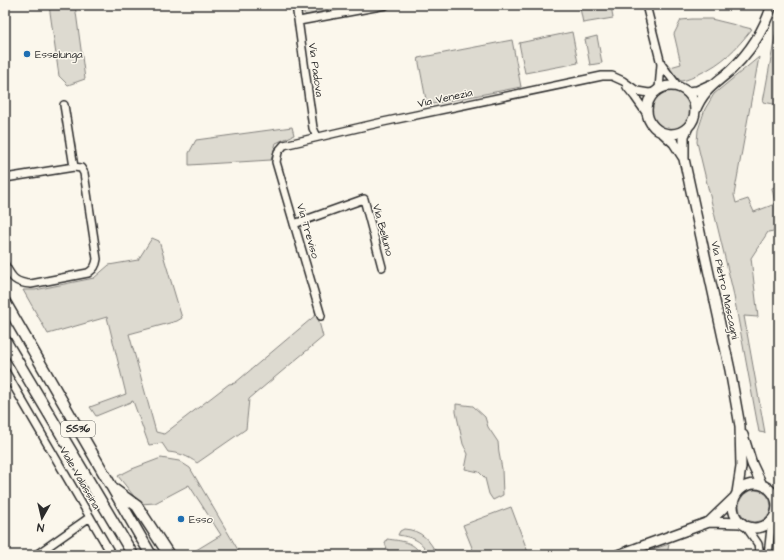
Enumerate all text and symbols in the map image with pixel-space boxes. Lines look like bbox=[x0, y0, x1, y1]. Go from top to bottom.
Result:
street label: Via Padova bbox=[305, 42, 327, 98]
place label: Esselunga bbox=[35, 47, 83, 63]
marker: Esselunga bbox=[22, 49, 32, 59]
street label: Via Venezia bbox=[416, 85, 474, 111]
street label: Via Treviso bbox=[293, 202, 323, 261]
street label: Via Belluno bbox=[369, 202, 397, 258]
street label: Via Pietro Mascagni bbox=[706, 240, 743, 341]
road number: SS36 bbox=[61, 421, 95, 437]
street label: Viale Valassina bbox=[56, 444, 104, 512]
north arrow bbox=[22, 498, 62, 538]
place label: Esso bbox=[189, 512, 214, 527]
marker: Esso bbox=[176, 514, 186, 524]
text: N bbox=[36, 519, 45, 535]

